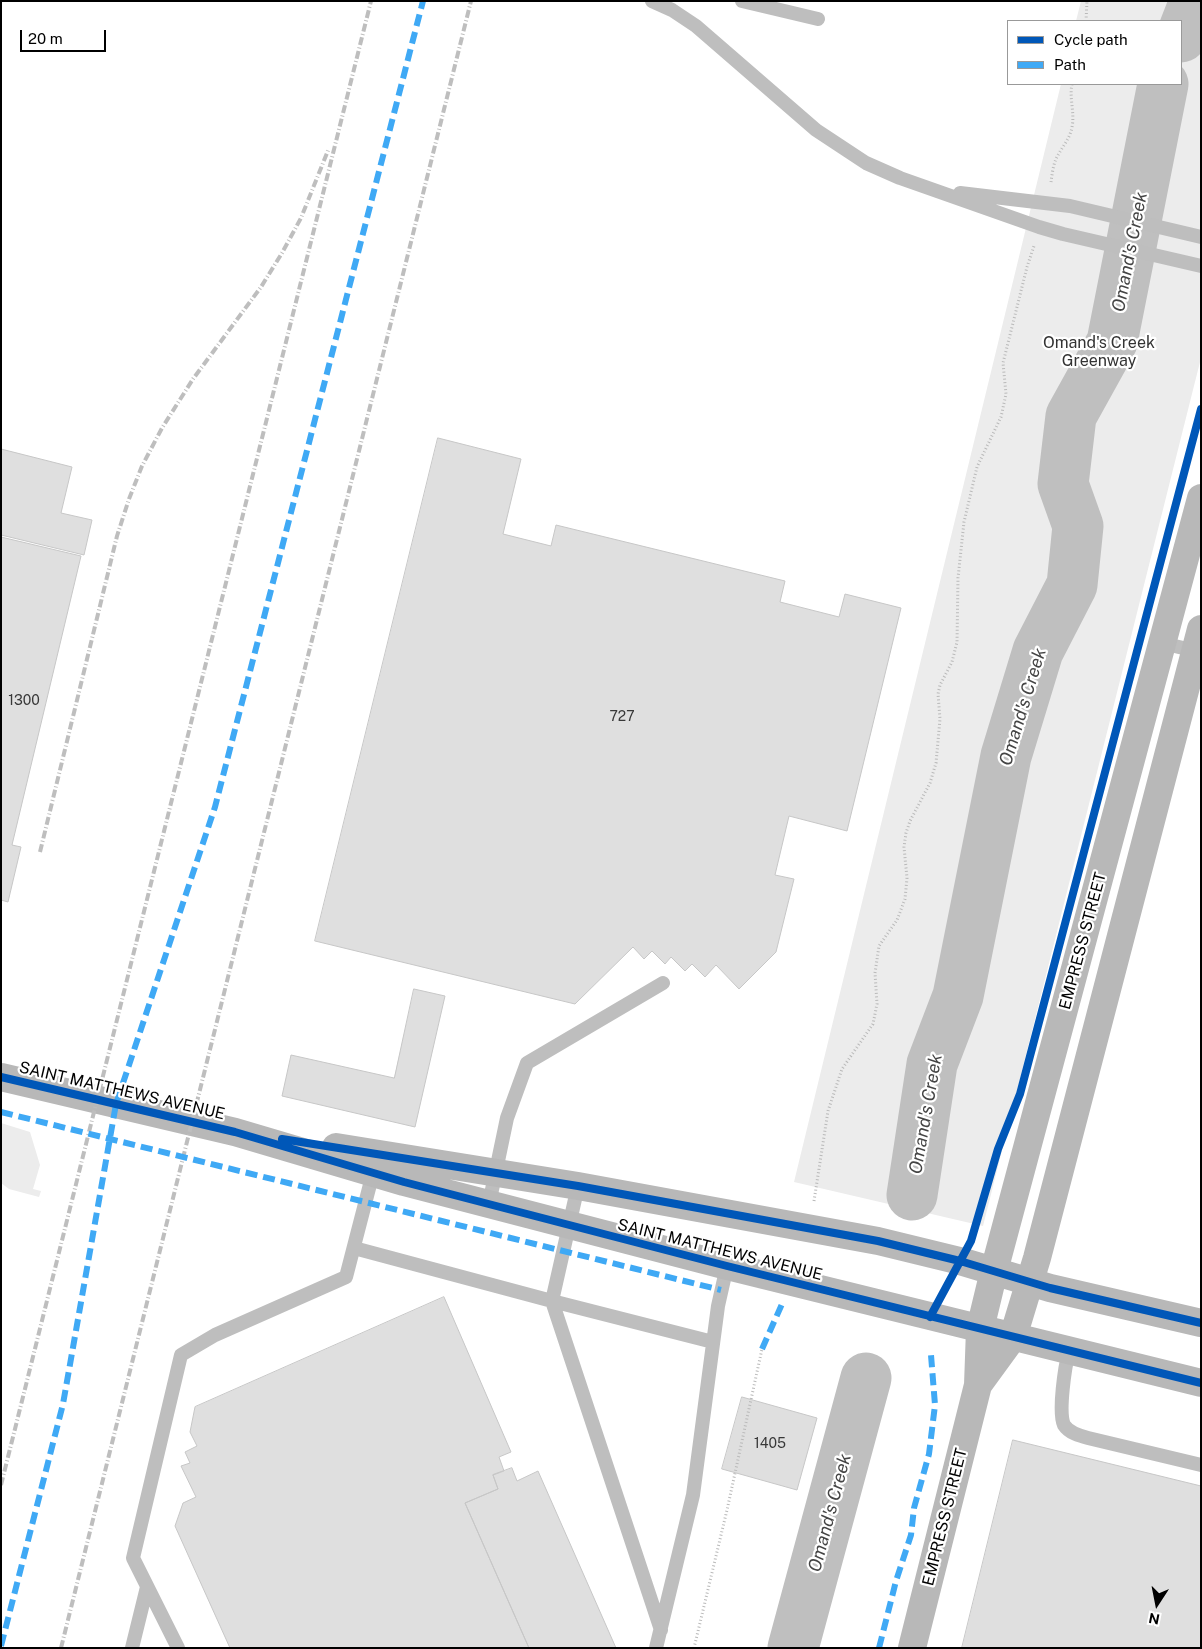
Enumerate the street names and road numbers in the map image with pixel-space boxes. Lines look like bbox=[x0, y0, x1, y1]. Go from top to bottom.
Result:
street label: EMPRESS STREET bbox=[1055, 870, 1111, 1012]
street label: SAINT MATTHEWS AVENUE bbox=[17, 1058, 227, 1124]
street label: SAINT MATTHEWS AVENUE bbox=[615, 1215, 825, 1285]
street label: EMPRESS STREET bbox=[919, 1446, 971, 1588]

